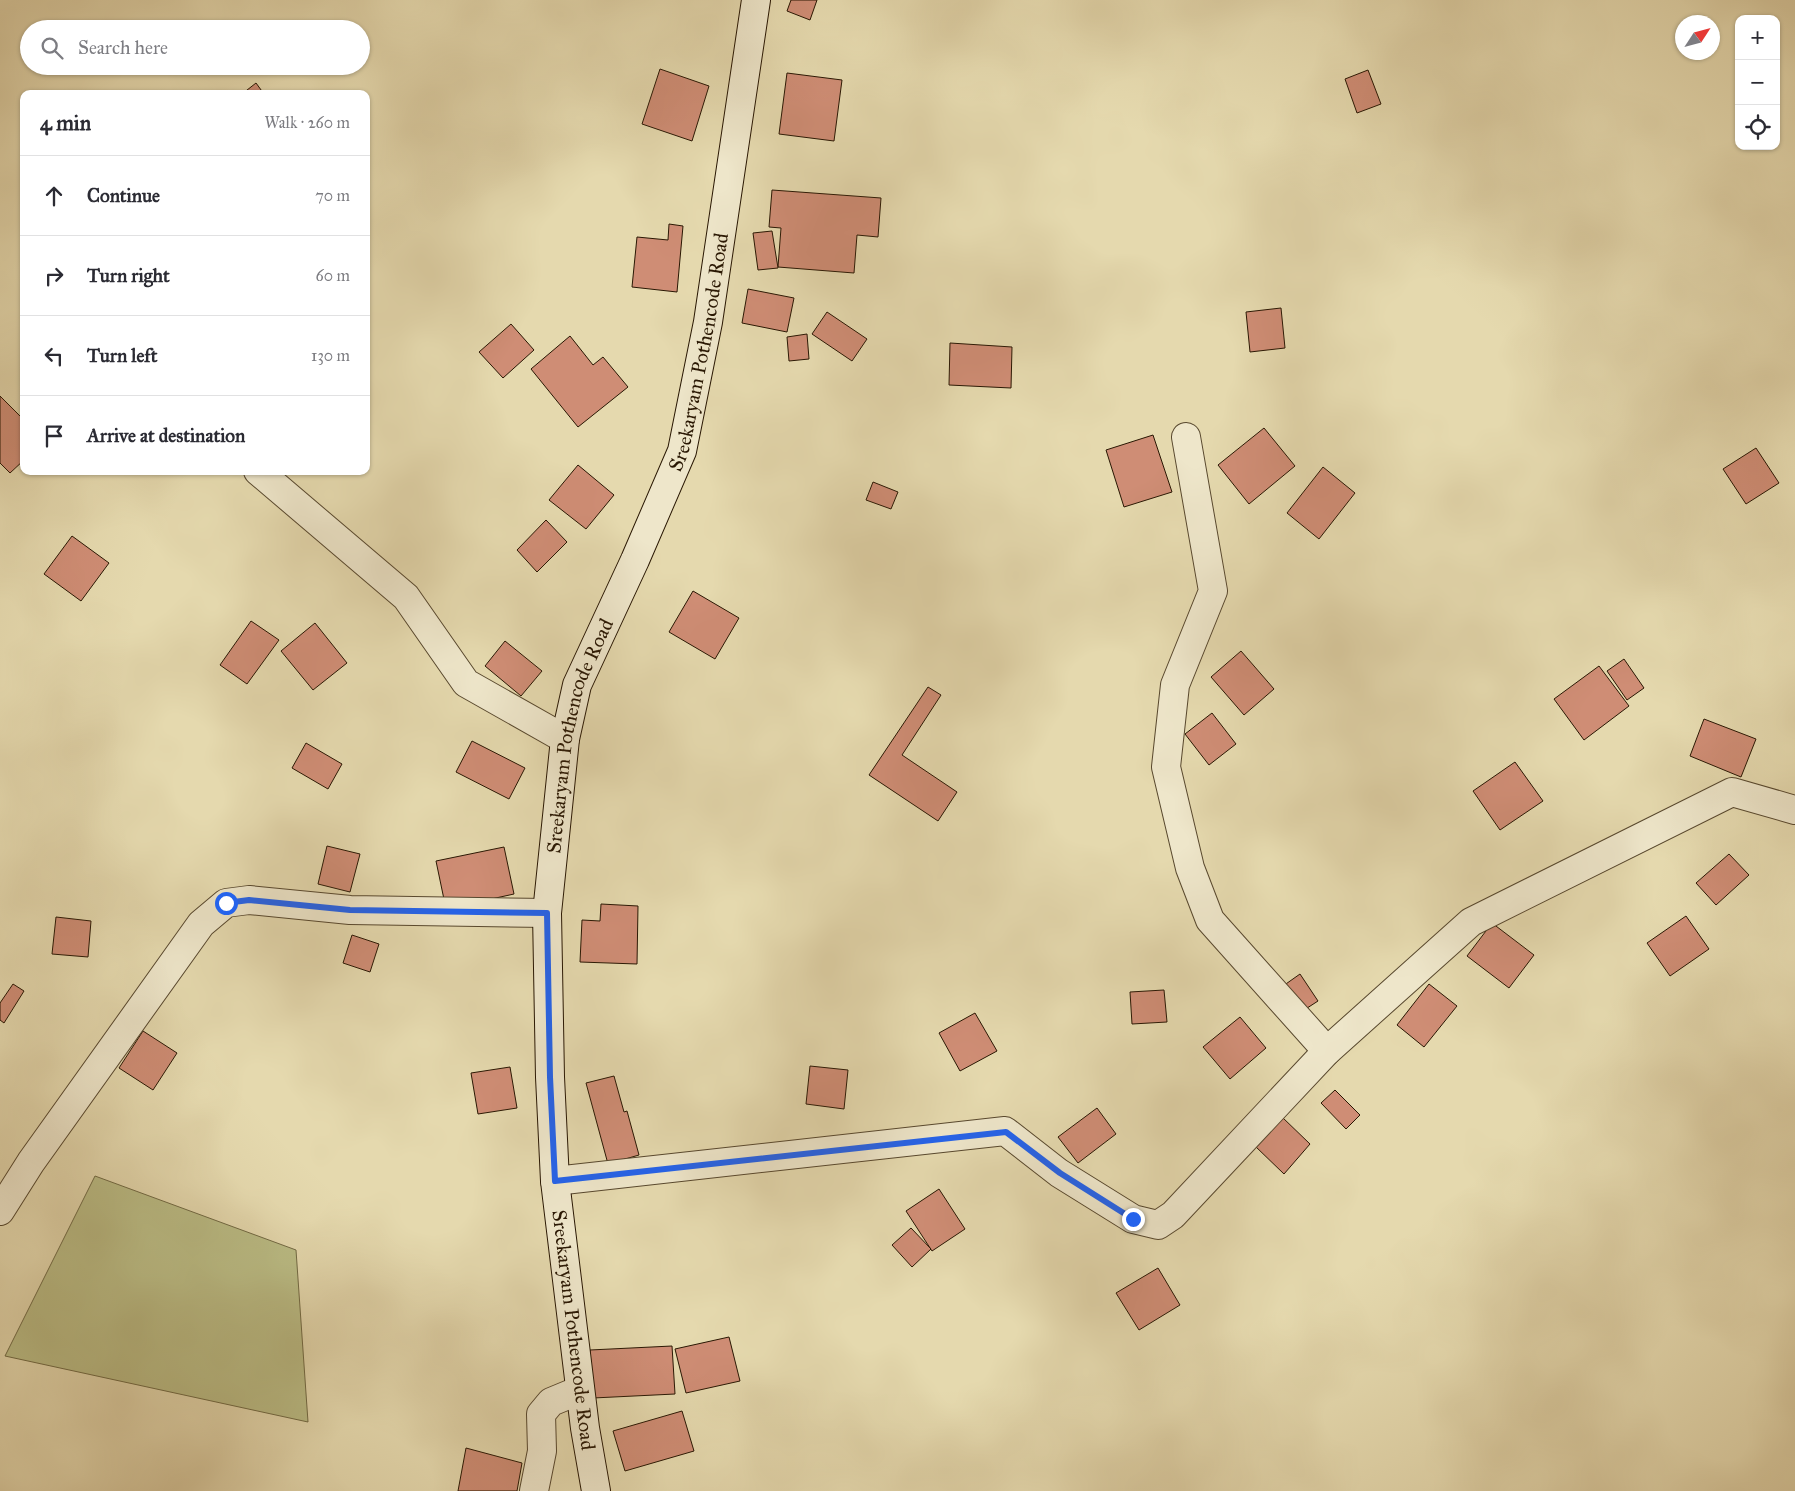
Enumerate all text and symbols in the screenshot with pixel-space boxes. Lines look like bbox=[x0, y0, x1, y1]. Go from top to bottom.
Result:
north arrow bbox=[1675, 15, 1720, 60]
map controls bbox=[1735, 15, 1780, 150]
button: + bbox=[1735, 15, 1780, 60]
search box bbox=[20, 20, 370, 75]
icon: search bbox=[38, 34, 66, 62]
text: Search here bbox=[78, 36, 168, 59]
button: − bbox=[1735, 60, 1780, 105]
button: locate bbox=[1735, 105, 1780, 150]
text: 4 min bbox=[40, 110, 91, 136]
text: Walk · 260 m bbox=[264, 113, 350, 132]
icon: ahead bbox=[40, 182, 68, 210]
text: Continue bbox=[87, 184, 160, 207]
text: 70 m bbox=[315, 186, 350, 205]
street label: Sreekaryam Pothencode Road bbox=[663, 231, 733, 475]
icon: right bbox=[40, 262, 68, 290]
text: Turn right bbox=[87, 264, 170, 287]
text: 60 m bbox=[316, 266, 350, 285]
icon: left bbox=[40, 342, 68, 370]
text: Turn left bbox=[87, 344, 157, 367]
text: 130 m bbox=[311, 346, 350, 365]
icon: arrive bbox=[40, 422, 68, 450]
text: Arrive at destination bbox=[87, 424, 245, 447]
street label: Sreekaryam Pothencode Road bbox=[541, 615, 618, 855]
route start bbox=[215, 892, 238, 915]
street label: Sreekaryam Pothencode Road bbox=[547, 1208, 601, 1452]
route end bbox=[1122, 1208, 1145, 1231]

